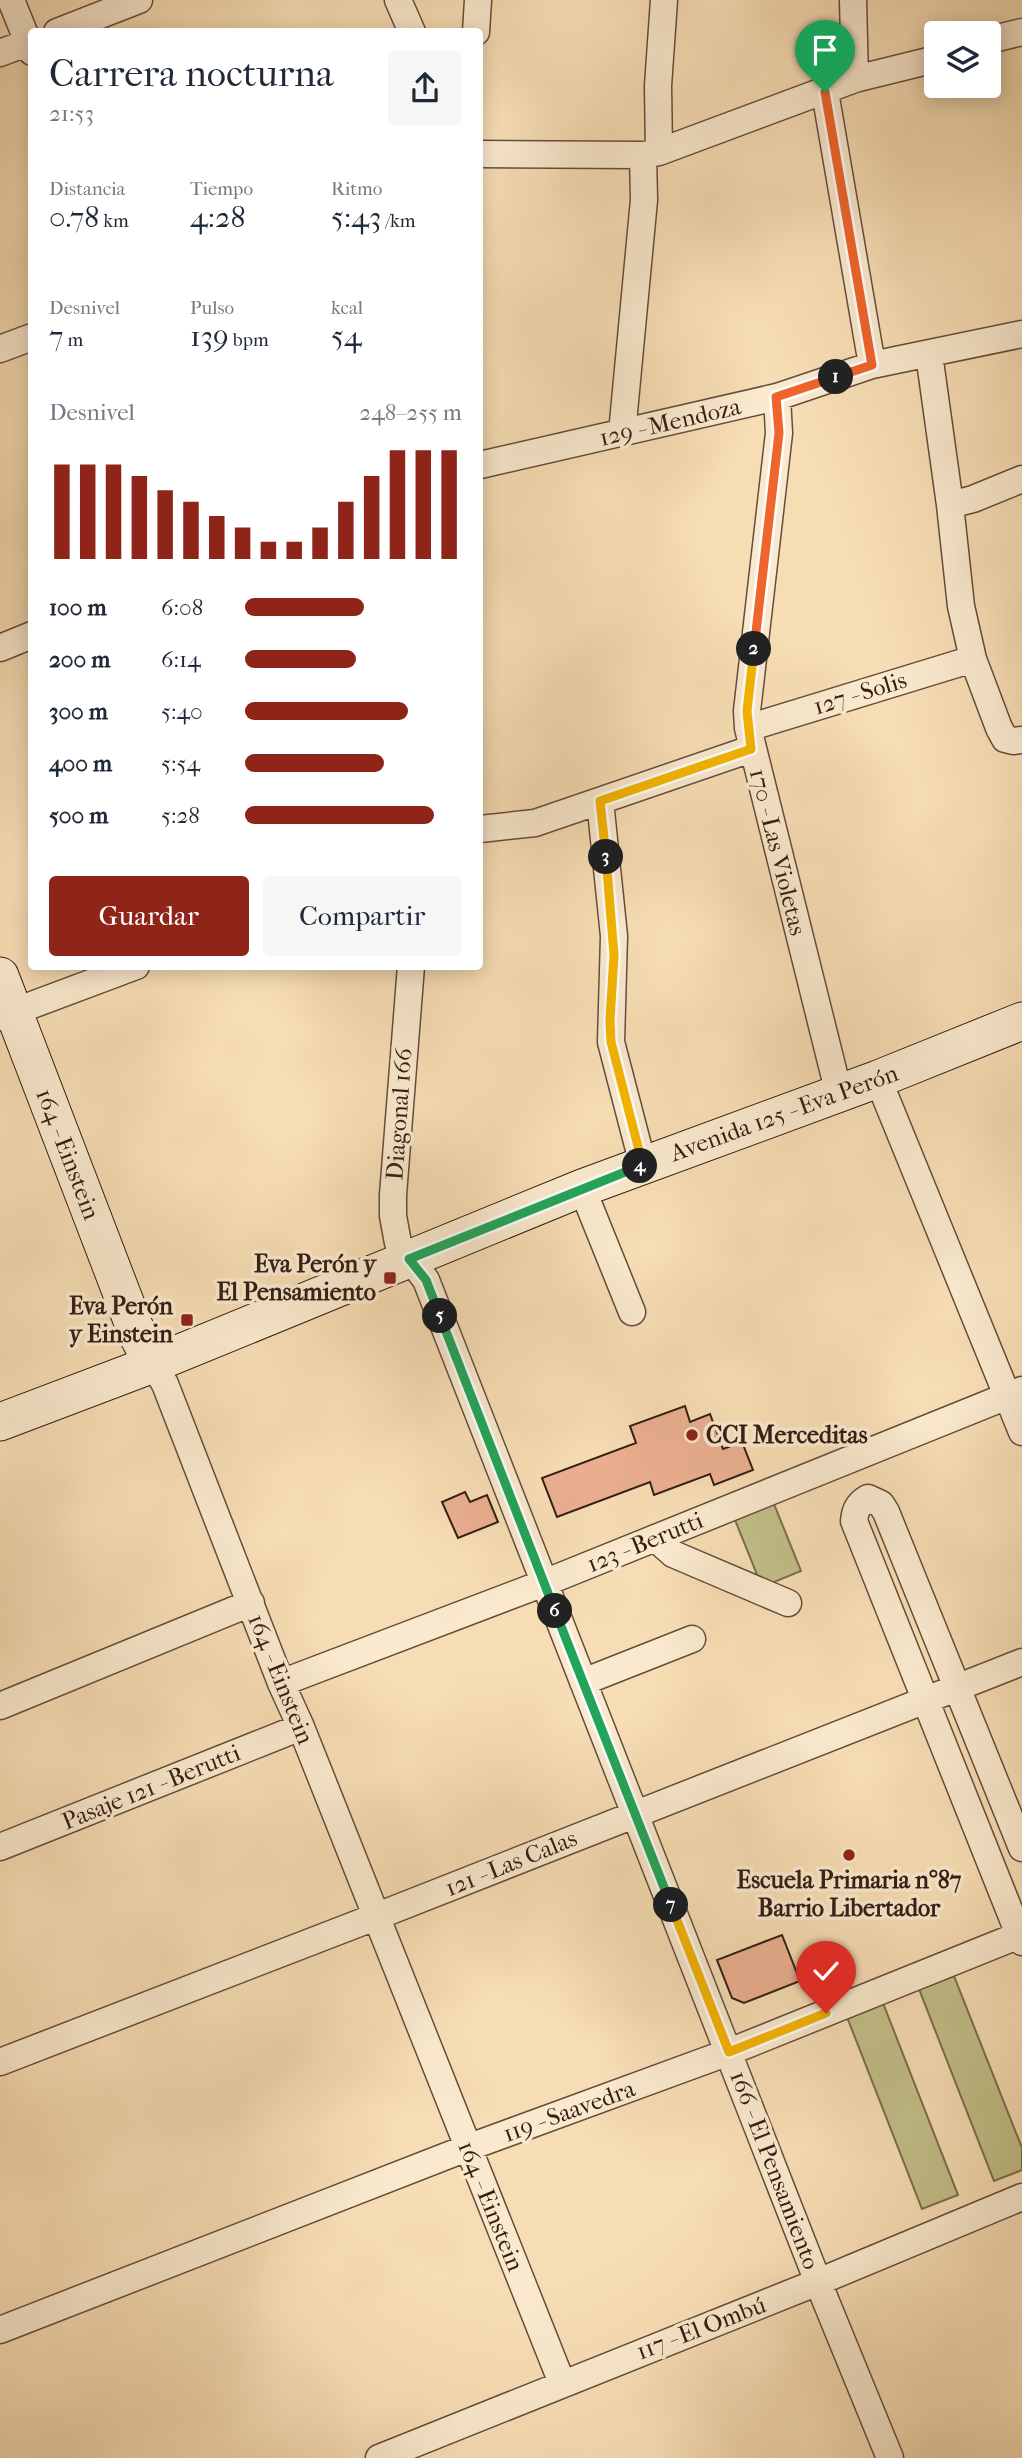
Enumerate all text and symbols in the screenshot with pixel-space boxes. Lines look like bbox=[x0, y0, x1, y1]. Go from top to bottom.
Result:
pin bbox=[795, 20, 855, 92]
map controls bbox=[924, 21, 1001, 98]
button: layers bbox=[924, 21, 1001, 98]
icon: arrive bbox=[806, 31, 844, 69]
text: Carrera nocturna bbox=[49, 51, 334, 96]
button: share bbox=[388, 51, 462, 125]
text: 21:53 bbox=[49, 100, 94, 127]
text: Distancia bbox=[49, 178, 125, 200]
text: Tiempo bbox=[190, 178, 253, 200]
text: Ritmo bbox=[331, 178, 382, 200]
text: 0.78 bbox=[49, 200, 99, 235]
text: 4:28 bbox=[190, 200, 245, 235]
text: 5:43 bbox=[331, 200, 381, 235]
text: km bbox=[99, 210, 129, 232]
text: /km bbox=[381, 210, 416, 232]
text: Desnivel bbox=[49, 297, 120, 319]
text: Pulso bbox=[190, 297, 234, 319]
text: kcal bbox=[331, 297, 363, 319]
text: 7 bbox=[49, 319, 63, 354]
text: 139 bbox=[190, 319, 229, 354]
text: 54 bbox=[331, 319, 362, 354]
text: m bbox=[63, 329, 83, 351]
text: bpm bbox=[229, 329, 269, 351]
pin: 1 bbox=[818, 360, 854, 394]
text: 1 bbox=[832, 365, 839, 387]
street label: 129 - Mendoza bbox=[597, 392, 744, 452]
text: Desnivel bbox=[49, 399, 135, 426]
text: 248–255 m bbox=[359, 399, 462, 426]
text: 100 m bbox=[49, 594, 107, 621]
text: 6:08 bbox=[161, 594, 203, 621]
pin: 2 bbox=[736, 632, 772, 666]
text: 2 bbox=[749, 637, 758, 659]
text: 200 m bbox=[49, 646, 110, 673]
text: 6:14 bbox=[161, 646, 201, 673]
street label: 127 - Solis bbox=[810, 666, 910, 720]
text: 300 m bbox=[49, 698, 108, 725]
text: 5:40 bbox=[161, 698, 203, 725]
text: 400 m bbox=[49, 750, 112, 777]
text: 5:54 bbox=[161, 750, 200, 777]
street label: 170 - Las Violetas bbox=[744, 766, 812, 938]
text: 500 m bbox=[49, 802, 108, 829]
text: 5:28 bbox=[161, 802, 200, 829]
pin: 3 bbox=[588, 840, 624, 874]
text: 3 bbox=[602, 845, 609, 867]
button: Guardar bbox=[49, 876, 249, 956]
button: Compartir bbox=[263, 876, 462, 956]
street label: Diagonal 166 bbox=[380, 1046, 418, 1181]
street label: Avenida 125 - Eva Perón bbox=[665, 1059, 902, 1168]
street label: 164 - Einstein bbox=[30, 1085, 106, 1224]
pin: 4 bbox=[622, 1148, 658, 1184]
text: 4 bbox=[634, 1154, 645, 1176]
place label: Eva Perón y El Pensamiento bbox=[217, 1250, 377, 1306]
marker: Eva Perón y El Pensamiento bbox=[382, 1270, 398, 1286]
place label: Eva Perón y Einstein bbox=[69, 1292, 174, 1348]
pin: 5 bbox=[422, 1298, 458, 1334]
text: 5 bbox=[435, 1304, 444, 1326]
marker: Eva Perón y Einstein bbox=[179, 1312, 195, 1328]
place label: CCI Merceditas bbox=[706, 1421, 868, 1449]
marker: CCI Merceditas bbox=[684, 1427, 700, 1443]
street label: 123 - Berutti bbox=[583, 1506, 707, 1578]
pin: 6 bbox=[538, 1594, 572, 1628]
text: 6 bbox=[549, 1599, 560, 1621]
street label: 164 - Einstein bbox=[242, 1610, 320, 1748]
street label: Pasaje 121 - Berutti bbox=[58, 1738, 244, 1836]
street label: 121 - Las Calas bbox=[441, 1824, 581, 1902]
marker: Escuela Primaria n°87 Barrio Libertador bbox=[841, 1847, 857, 1863]
place label: Escuela Primaria n°87 Barrio Libertador bbox=[737, 1866, 962, 1922]
pin: 7 bbox=[654, 1888, 688, 1923]
text: 7 bbox=[666, 1893, 675, 1915]
pin bbox=[796, 1941, 856, 2013]
icon: check bbox=[807, 1952, 845, 1990]
street label: 166 - El Pensamiento bbox=[724, 2067, 826, 2273]
street label: 119 - Saavedra bbox=[499, 2074, 640, 2148]
street label: 164 - Einstein bbox=[452, 2137, 530, 2275]
street label: 117 - El Ombú bbox=[632, 2290, 770, 2366]

